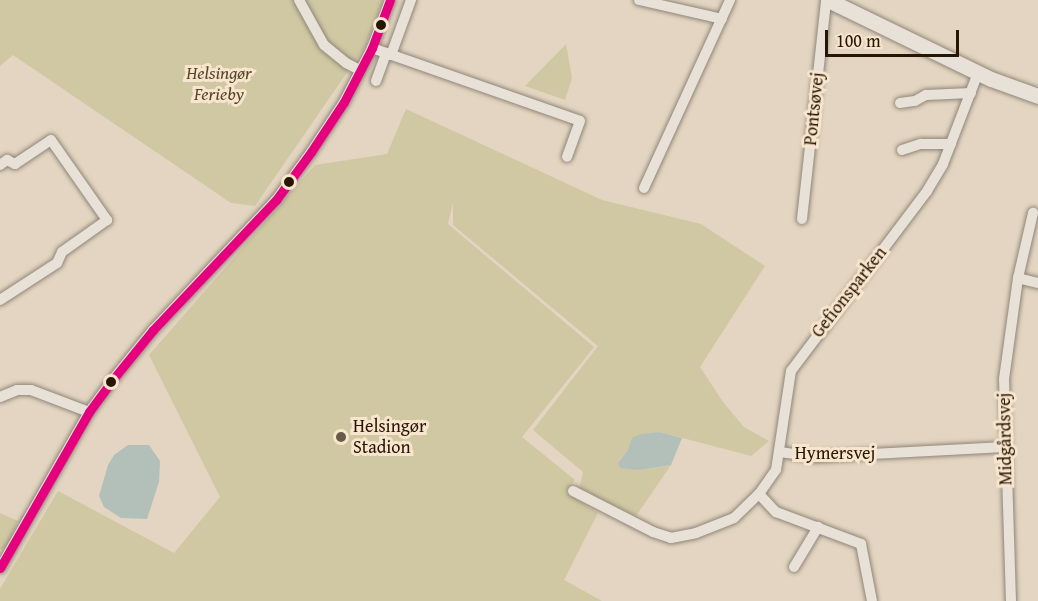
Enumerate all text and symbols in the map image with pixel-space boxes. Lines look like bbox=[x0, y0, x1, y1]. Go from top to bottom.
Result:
scale bar bbox=[828, 18, 962, 56]
unlabelled marker bbox=[375, 19, 387, 31]
text: 100 m bbox=[836, 27, 881, 54]
park label: Helsingør Ferieby bbox=[186, 63, 252, 106]
street label: Pontsøvej bbox=[799, 71, 829, 147]
unlabelled marker bbox=[283, 176, 295, 188]
street label: Gefionsparken bbox=[807, 242, 891, 342]
unlabelled marker bbox=[105, 376, 117, 388]
street label: Midgårdsvej bbox=[993, 392, 1017, 486]
place label: Helsingør Stadion bbox=[353, 416, 426, 458]
marker: Helsingør Stadion bbox=[334, 430, 348, 444]
street label: Hymersvej bbox=[795, 442, 875, 464]

